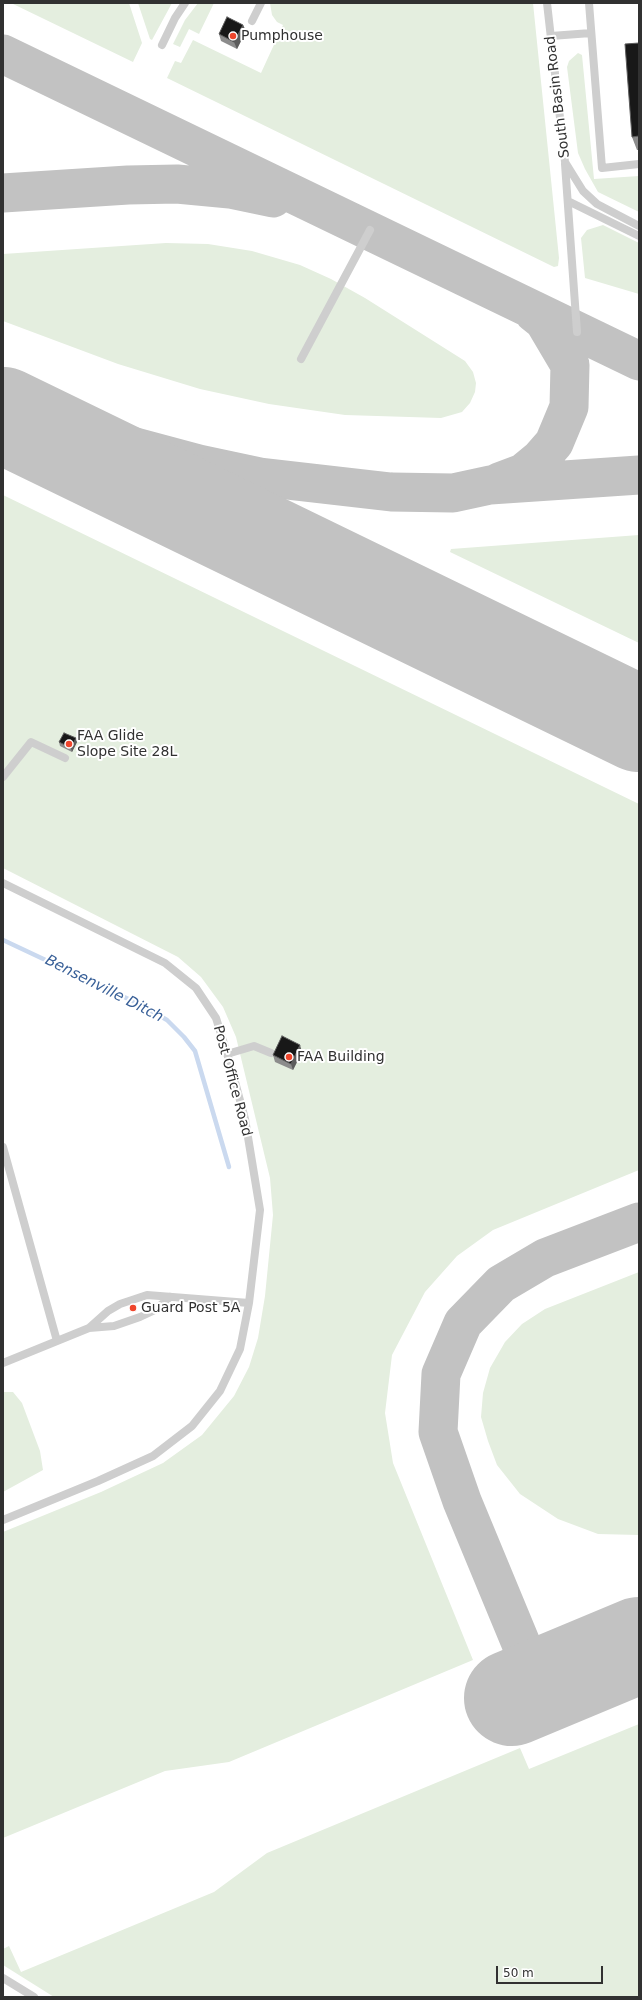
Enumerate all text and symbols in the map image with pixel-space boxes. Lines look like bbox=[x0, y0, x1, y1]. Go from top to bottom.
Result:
place label: Pumphouse bbox=[241, 28, 323, 44]
marker: Pumphouse bbox=[228, 31, 238, 41]
street label: South Basin Road bbox=[542, 35, 574, 159]
place label: FAA Glide Slope Site 28L bbox=[77, 728, 177, 760]
marker: FAA Glide Slope Site 28L bbox=[64, 739, 74, 749]
water label: Bensenville Ditch bbox=[42, 951, 166, 1027]
street label: Post Office Road bbox=[209, 1024, 255, 1138]
place label: FAA Building bbox=[297, 1049, 385, 1065]
marker: FAA Building bbox=[284, 1052, 294, 1062]
place label: Guard Post 5A bbox=[141, 1300, 240, 1316]
marker: Guard Post 5A bbox=[128, 1303, 138, 1313]
scale bar bbox=[498, 1958, 605, 1984]
text: 50 m bbox=[503, 1966, 534, 1980]

